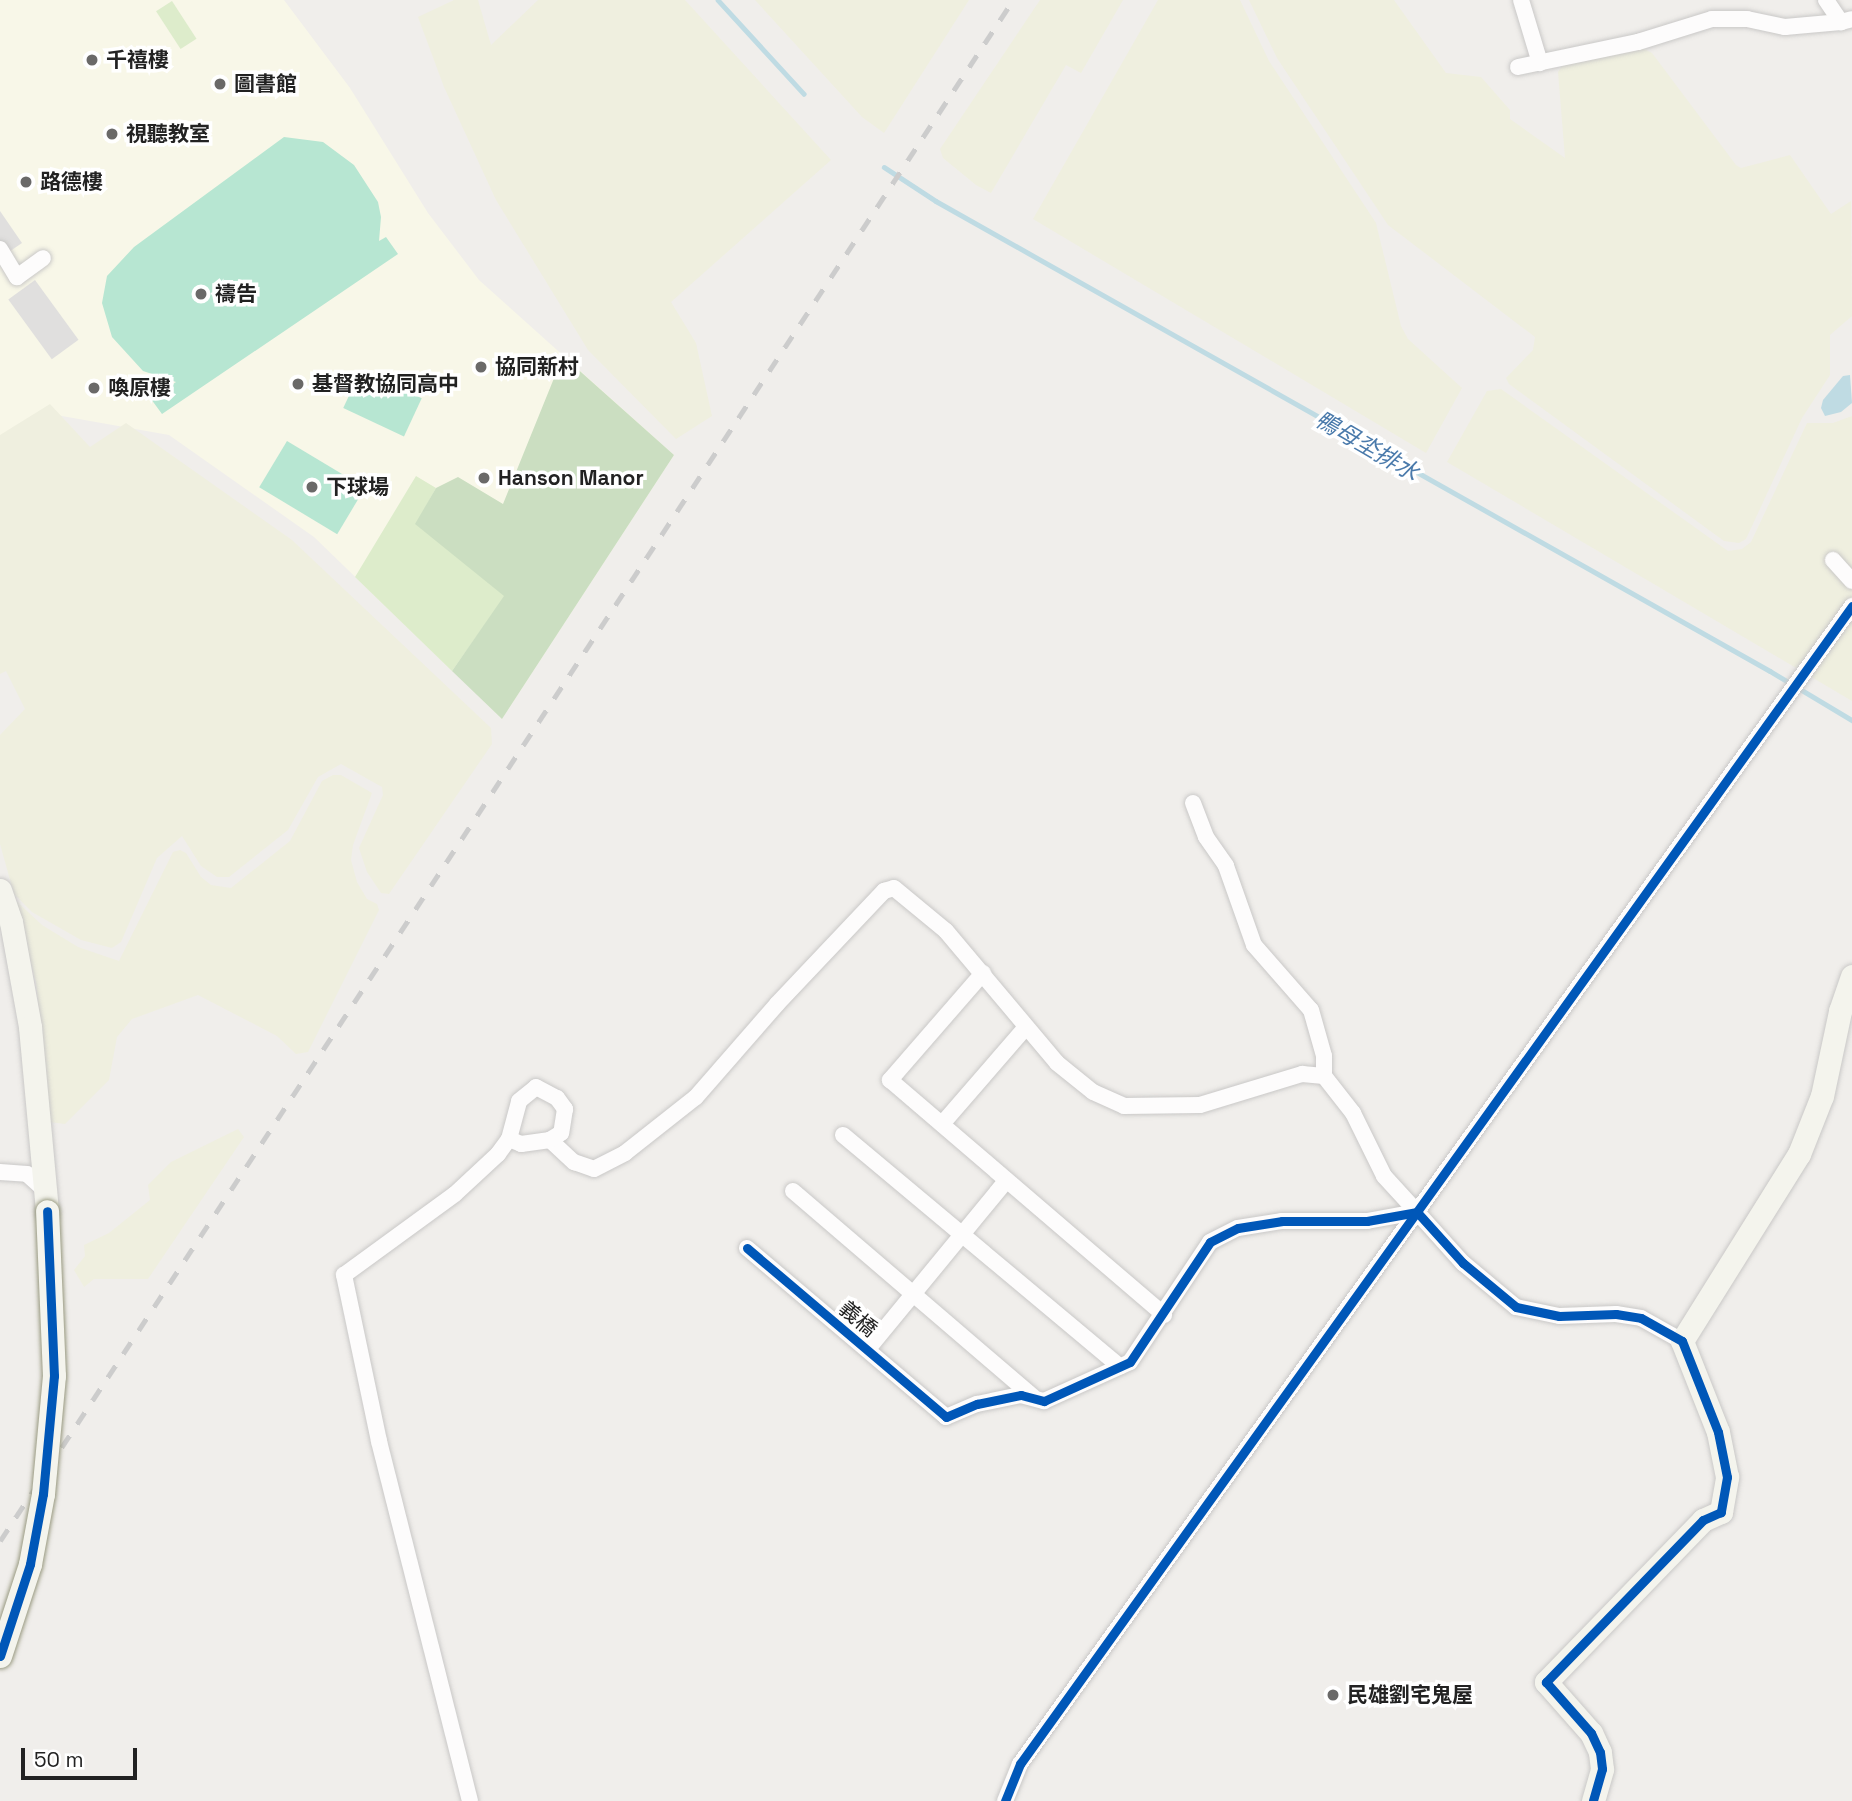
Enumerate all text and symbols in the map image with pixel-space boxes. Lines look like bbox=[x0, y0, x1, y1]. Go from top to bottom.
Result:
place label: 千禧樓 bbox=[106, 47, 169, 73]
marker: 千禧樓 bbox=[84, 52, 100, 68]
place label: 圖書館 bbox=[234, 71, 297, 97]
marker: 圖書館 bbox=[212, 76, 228, 92]
place label: 視聽教室 bbox=[126, 121, 210, 147]
marker: 視聽教室 bbox=[104, 126, 120, 142]
place label: 路德樓 bbox=[40, 169, 103, 195]
marker: 路德樓 bbox=[18, 174, 34, 190]
place label: 禱告 bbox=[215, 281, 257, 307]
marker: 禱告 bbox=[193, 286, 209, 302]
place label: 協同新村 bbox=[495, 354, 579, 380]
marker: 協同新村 bbox=[473, 359, 489, 375]
place label: 基督教協同高中 bbox=[312, 371, 459, 397]
place label: 喚原樓 bbox=[108, 375, 171, 401]
marker: 基督教協同高中 bbox=[290, 376, 306, 392]
marker: 喚原樓 bbox=[86, 380, 102, 396]
water label: 鴨母坔排水 bbox=[1310, 405, 1424, 487]
place label: Hanson Manor bbox=[498, 465, 644, 491]
marker: Hanson Manor bbox=[476, 470, 492, 486]
place label: 下球場 bbox=[326, 474, 389, 500]
marker: 下球場 bbox=[304, 479, 320, 495]
street label: 義橋 bbox=[834, 1296, 882, 1342]
place label: 民雄劉宅鬼屋 bbox=[1347, 1682, 1473, 1708]
marker: 民雄劉宅鬼屋 bbox=[1325, 1687, 1341, 1703]
scale bar bbox=[24, 1734, 140, 1778]
text: 50 m bbox=[34, 1746, 84, 1773]

